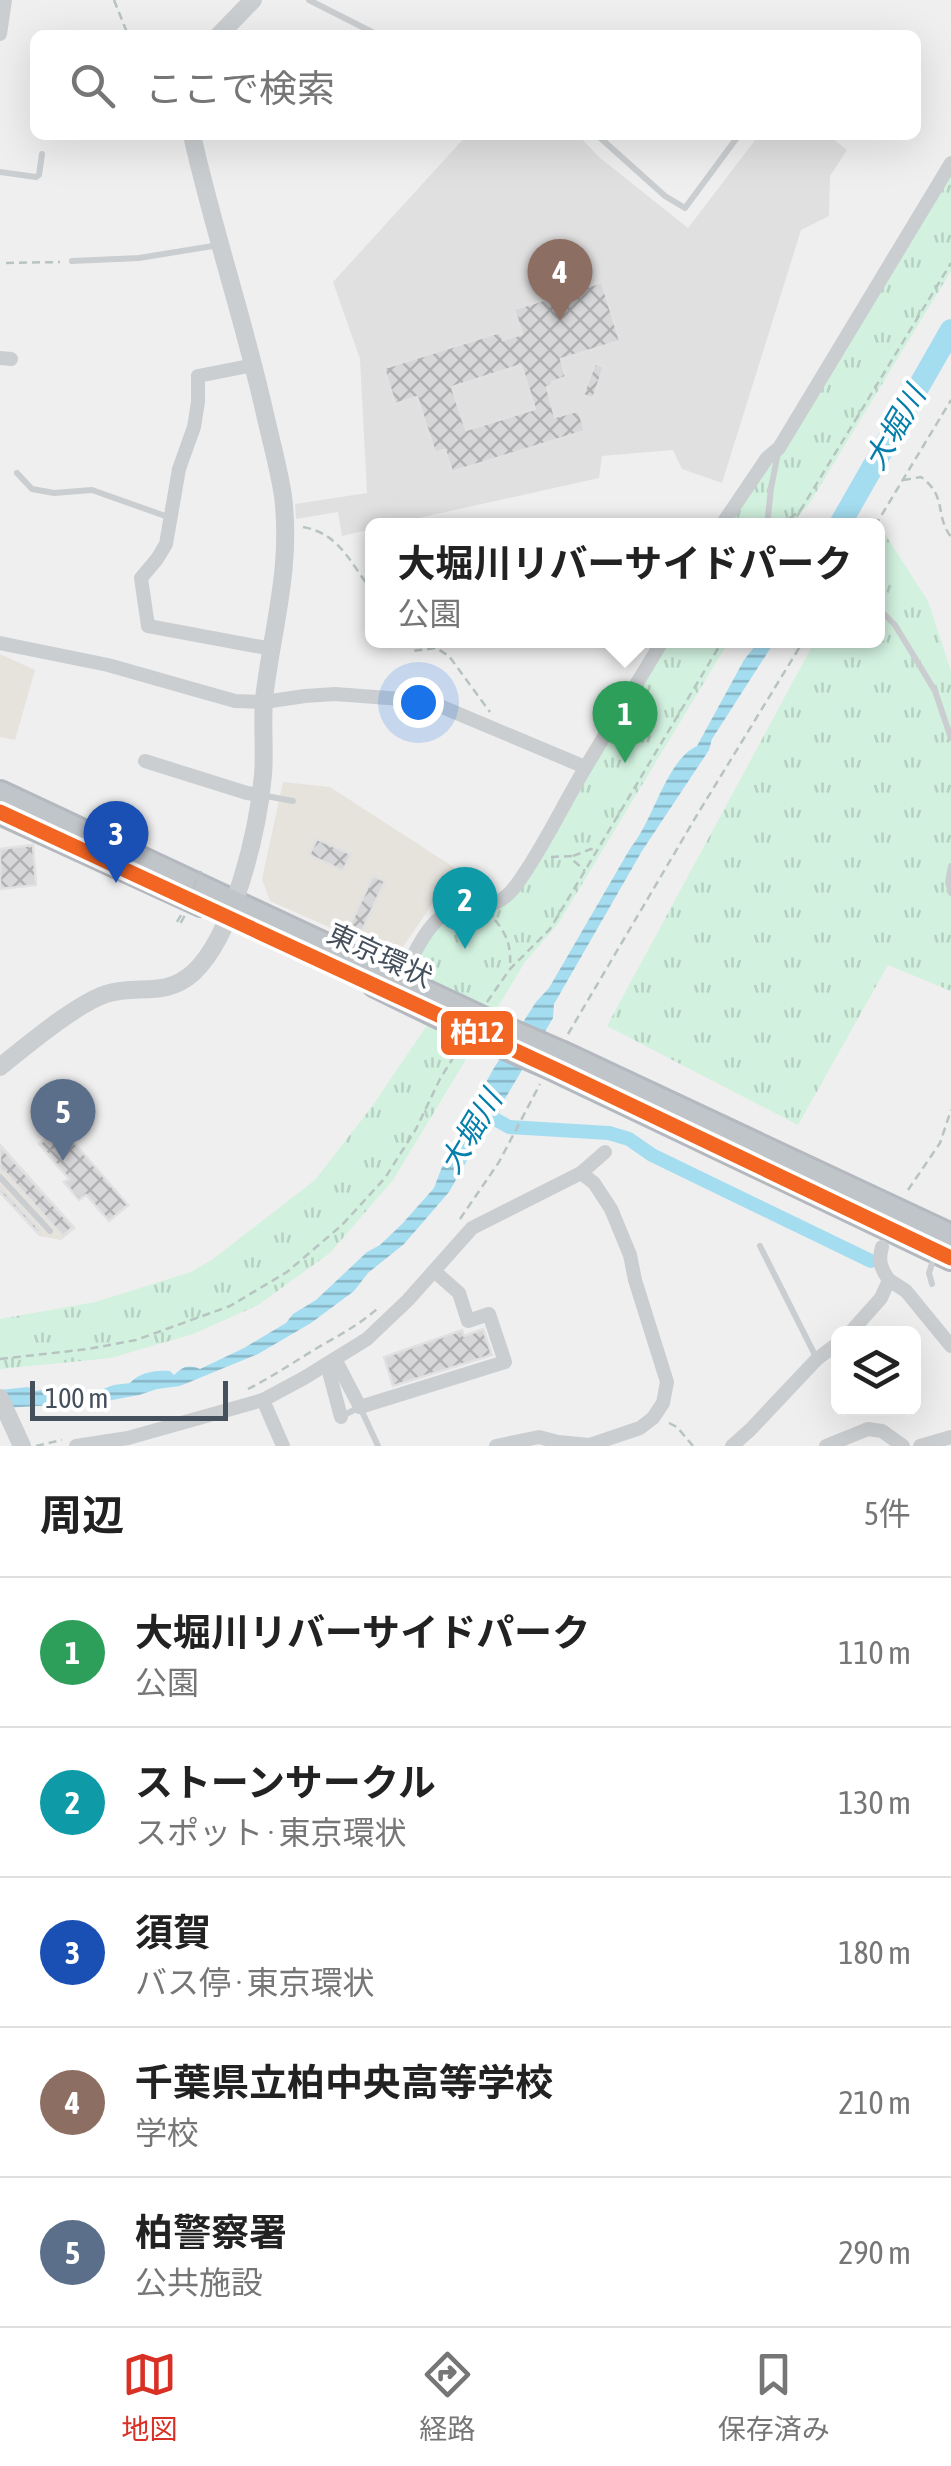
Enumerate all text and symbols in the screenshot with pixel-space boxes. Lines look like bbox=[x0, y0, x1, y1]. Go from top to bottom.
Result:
search box bbox=[30, 30, 921, 140]
icon: search bbox=[65, 58, 120, 113]
text: ここで検索 bbox=[145, 67, 335, 110]
pin: 4 bbox=[528, 238, 592, 321]
water label: 大堀川 bbox=[857, 377, 933, 475]
popup bbox=[365, 518, 885, 648]
text: 大堀川リバーサイドパーク bbox=[397, 542, 853, 585]
text: 公園 bbox=[397, 595, 461, 632]
your location bbox=[393, 677, 444, 728]
pin: 1 bbox=[592, 680, 658, 763]
pin: 3 bbox=[84, 800, 148, 883]
pin: 2 bbox=[432, 866, 498, 949]
street label: 東京環状 bbox=[322, 917, 438, 993]
line badge: 柏12 bbox=[439, 1009, 515, 1057]
text: 柏12 bbox=[450, 1016, 504, 1048]
pin: 5 bbox=[30, 1078, 96, 1161]
water label: 大堀川 bbox=[432, 1082, 509, 1179]
map controls bbox=[831, 1326, 921, 1416]
button: layers bbox=[831, 1326, 921, 1416]
scale bar bbox=[30, 1376, 228, 1420]
text: 100 m bbox=[45, 1382, 108, 1414]
text: 周辺 bbox=[40, 1491, 124, 1539]
text: 5件 bbox=[864, 1495, 911, 1532]
text: 大堀川リバーサイドパーク bbox=[135, 1611, 590, 1654]
text: 1 bbox=[65, 1634, 80, 1671]
text: 110 m bbox=[838, 1634, 911, 1671]
text: 公園 bbox=[135, 1664, 199, 1701]
text: ストーンサークル bbox=[135, 1761, 436, 1804]
text: 2 bbox=[65, 1784, 80, 1821]
text: 130 m bbox=[838, 1784, 911, 1821]
text: スポット · 東京環状 bbox=[135, 1814, 407, 1851]
text: 須賀 bbox=[135, 1911, 211, 1954]
text: 3 bbox=[65, 1934, 80, 1971]
text: 180 m bbox=[838, 1934, 911, 1971]
text: バス停 · 東京環状 bbox=[135, 1964, 375, 2001]
text: 千葉県立柏中央高等学校 bbox=[135, 2061, 553, 2104]
text: 4 bbox=[65, 2084, 80, 2121]
text: 210 m bbox=[838, 2084, 911, 2121]
text: 学校 bbox=[135, 2114, 199, 2151]
text: 柏警察署 bbox=[135, 2211, 287, 2254]
text: 5 bbox=[65, 2234, 80, 2271]
text: 290 m bbox=[838, 2234, 911, 2271]
text: 公共施設 bbox=[135, 2264, 263, 2301]
tab: 地図 bbox=[121, 2347, 177, 2447]
tab: 経路 bbox=[419, 2347, 476, 2447]
tab: 保存済み bbox=[718, 2347, 830, 2447]

